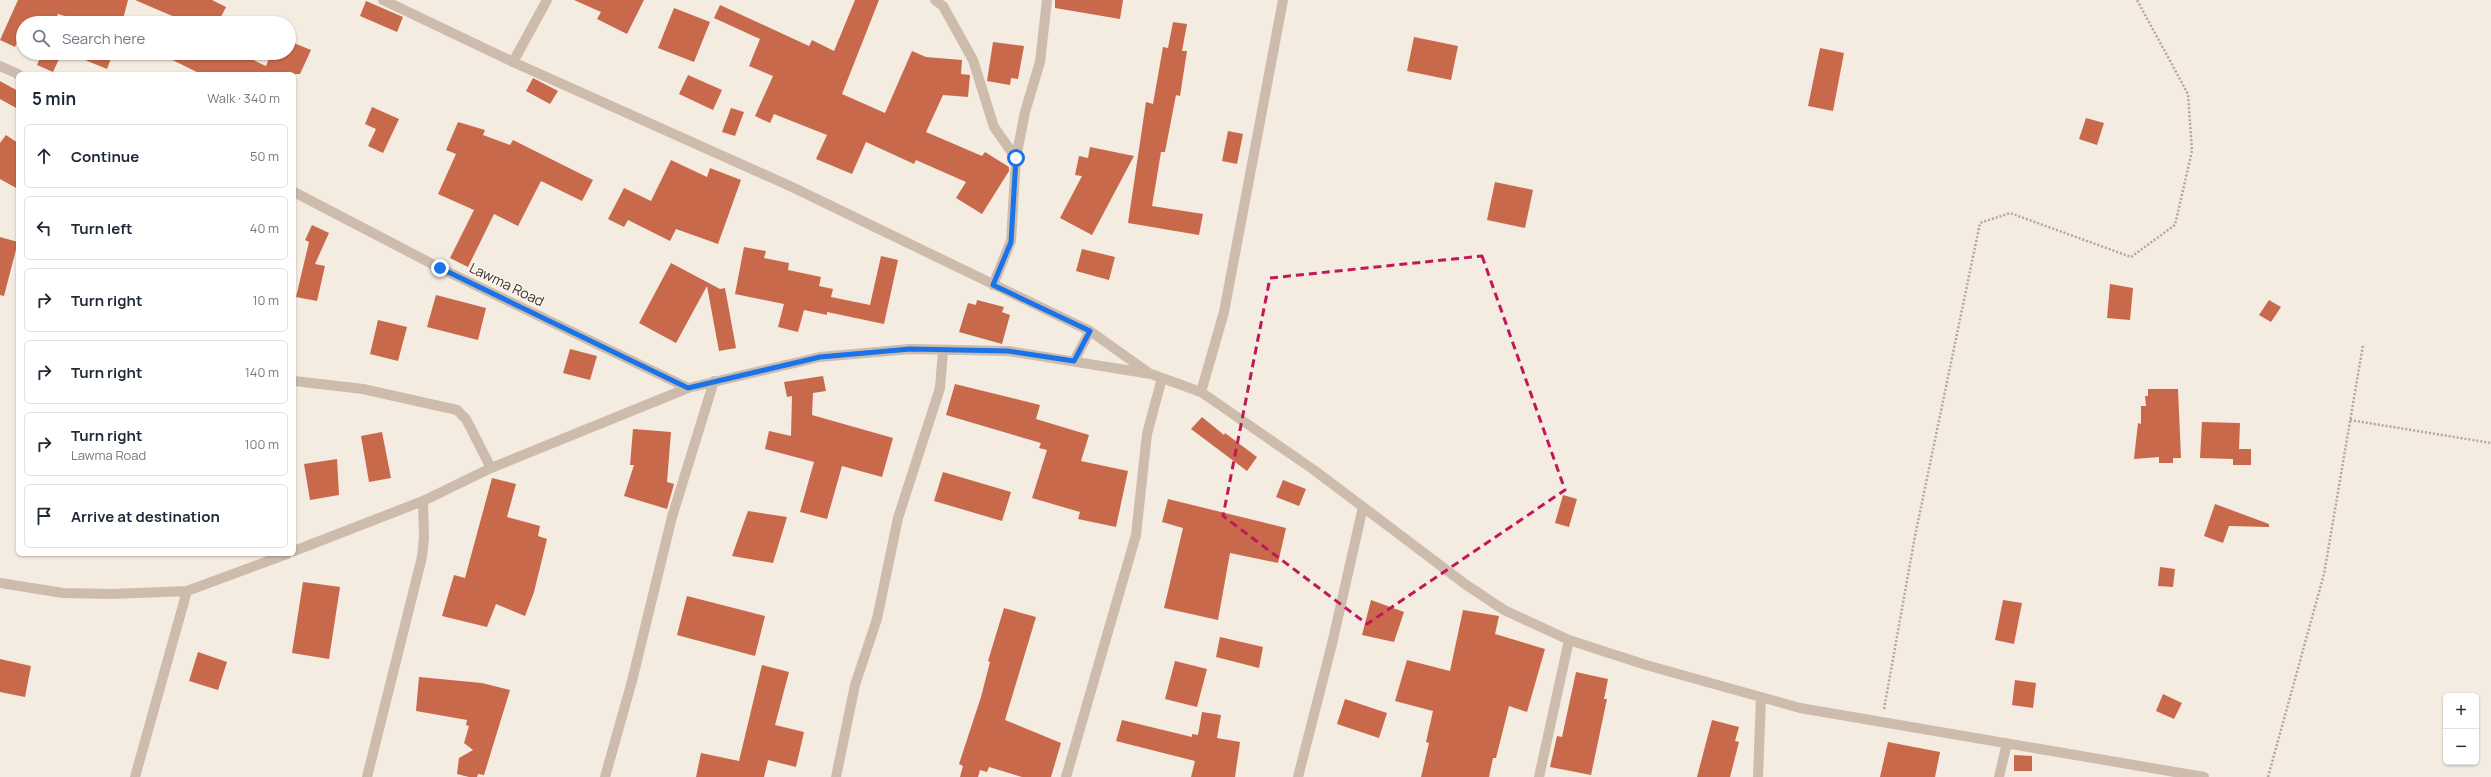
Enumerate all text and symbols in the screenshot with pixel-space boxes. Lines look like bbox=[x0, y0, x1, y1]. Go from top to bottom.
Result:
search box bbox=[16, 16, 296, 60]
icon: search bbox=[30, 27, 52, 49]
text: Search here bbox=[62, 28, 145, 49]
text: 5 min bbox=[32, 87, 76, 110]
text: Walk · 340 m bbox=[207, 89, 280, 107]
icon: ahead bbox=[33, 145, 55, 167]
text: Continue bbox=[71, 146, 139, 167]
text: 50 m bbox=[250, 147, 279, 165]
route start bbox=[1007, 149, 1025, 167]
icon: left bbox=[33, 217, 55, 239]
text: Turn left bbox=[71, 218, 133, 239]
text: 40 m bbox=[250, 219, 279, 237]
street label: Lawma Road bbox=[466, 258, 548, 310]
route end bbox=[431, 259, 449, 277]
icon: right bbox=[33, 289, 55, 311]
text: Turn right bbox=[71, 290, 142, 311]
text: 10 m bbox=[252, 291, 279, 309]
icon: right bbox=[33, 361, 55, 383]
text: Turn right bbox=[71, 362, 142, 383]
text: 140 m bbox=[245, 363, 279, 381]
text: Turn right bbox=[71, 425, 142, 446]
icon: right bbox=[33, 433, 55, 455]
text: 100 m bbox=[244, 435, 279, 453]
text: Lawma Road bbox=[71, 446, 146, 464]
icon: arrive bbox=[33, 505, 55, 527]
text: Arrive at destination bbox=[71, 506, 220, 527]
map controls bbox=[2443, 693, 2479, 765]
button: + bbox=[2443, 693, 2479, 729]
button: − bbox=[2443, 729, 2479, 765]

